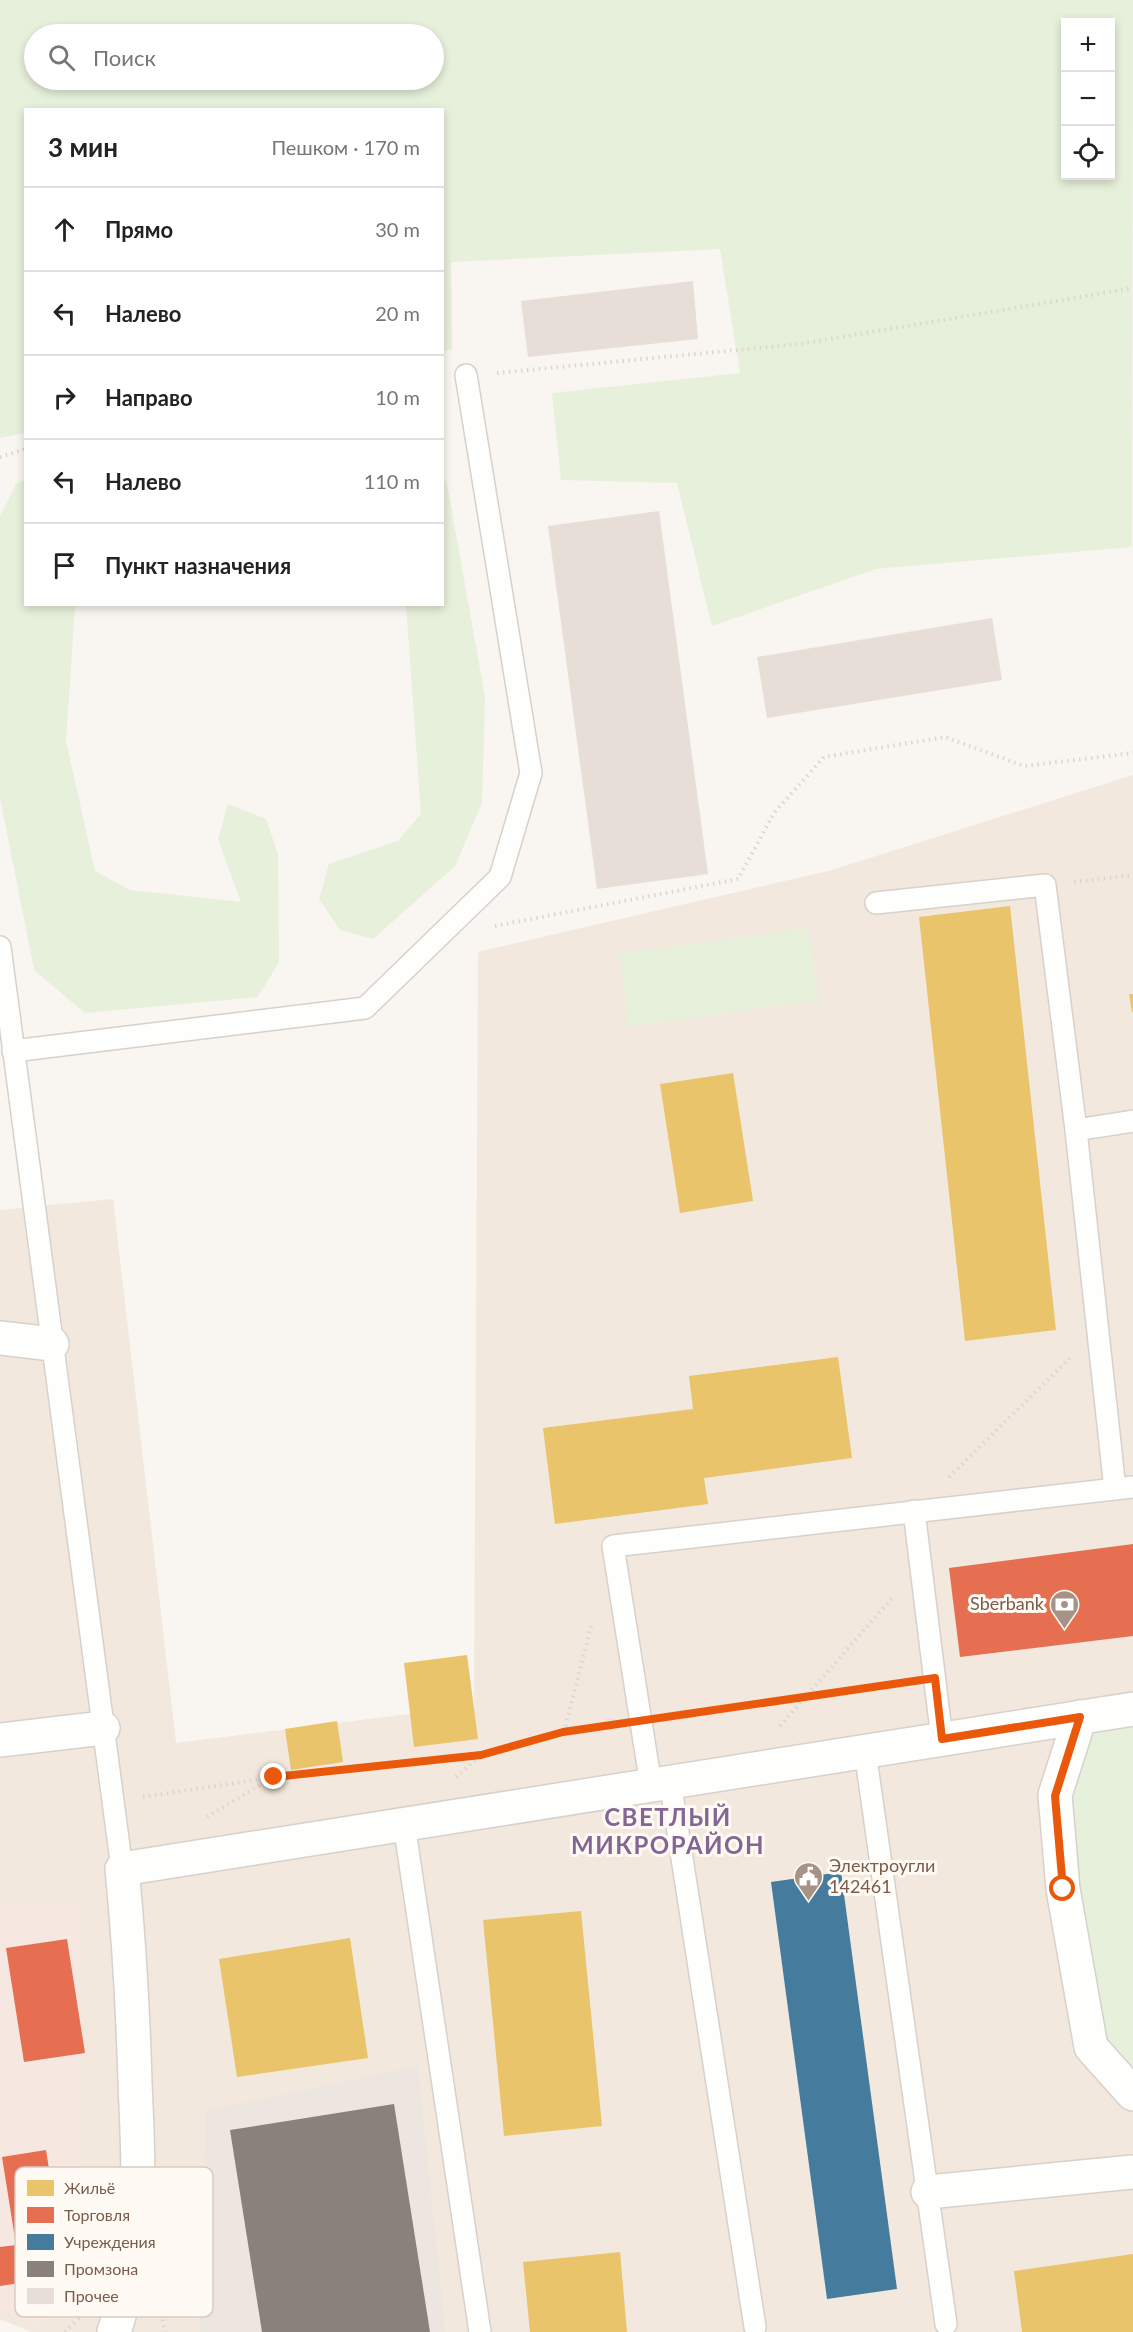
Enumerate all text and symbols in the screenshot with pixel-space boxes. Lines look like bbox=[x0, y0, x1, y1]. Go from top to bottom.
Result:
map controls bbox=[1061, 18, 1115, 180]
button: + bbox=[1061, 18, 1115, 72]
search box bbox=[24, 24, 444, 90]
icon: search bbox=[45, 41, 78, 74]
text: Поиск bbox=[93, 44, 156, 71]
button: − bbox=[1061, 72, 1115, 126]
button: locate bbox=[1061, 126, 1115, 180]
text: 3 мин bbox=[48, 131, 118, 163]
text: Пешком · 170 m bbox=[271, 135, 420, 159]
icon: ahead bbox=[48, 213, 81, 246]
text: Прямо bbox=[105, 216, 173, 243]
text: 30 m bbox=[375, 217, 420, 241]
icon: left bbox=[48, 297, 81, 330]
text: Налево bbox=[105, 300, 181, 327]
text: 20 m bbox=[375, 301, 420, 325]
icon: right bbox=[48, 381, 81, 414]
text: Направо bbox=[105, 384, 193, 411]
text: 10 m bbox=[375, 385, 420, 409]
icon: left bbox=[48, 465, 81, 498]
text: Налево bbox=[105, 468, 181, 495]
text: 110 m bbox=[364, 469, 420, 493]
icon: arrive bbox=[48, 549, 81, 582]
text: Пункт назначения bbox=[105, 552, 291, 579]
bank icon: Sberbank bbox=[1049, 1588, 1081, 1630]
place label: Sberbank bbox=[970, 1592, 1045, 1614]
route end bbox=[260, 1763, 286, 1789]
district label: СВЕТЛЫЙ МИКРОРАЙОН bbox=[571, 1802, 765, 1859]
place label: Электроугли 142461 bbox=[829, 1854, 935, 1897]
public building icon: Электроугли 142461 bbox=[792, 1860, 824, 1902]
route start bbox=[1049, 1875, 1075, 1901]
legend bbox=[15, 2167, 213, 2317]
text: Жильё bbox=[64, 2178, 115, 2197]
text: Торговля bbox=[64, 2205, 130, 2224]
text: Учреждения bbox=[64, 2232, 156, 2251]
text: Промзона bbox=[64, 2259, 138, 2278]
text: Прочее bbox=[64, 2286, 119, 2305]

